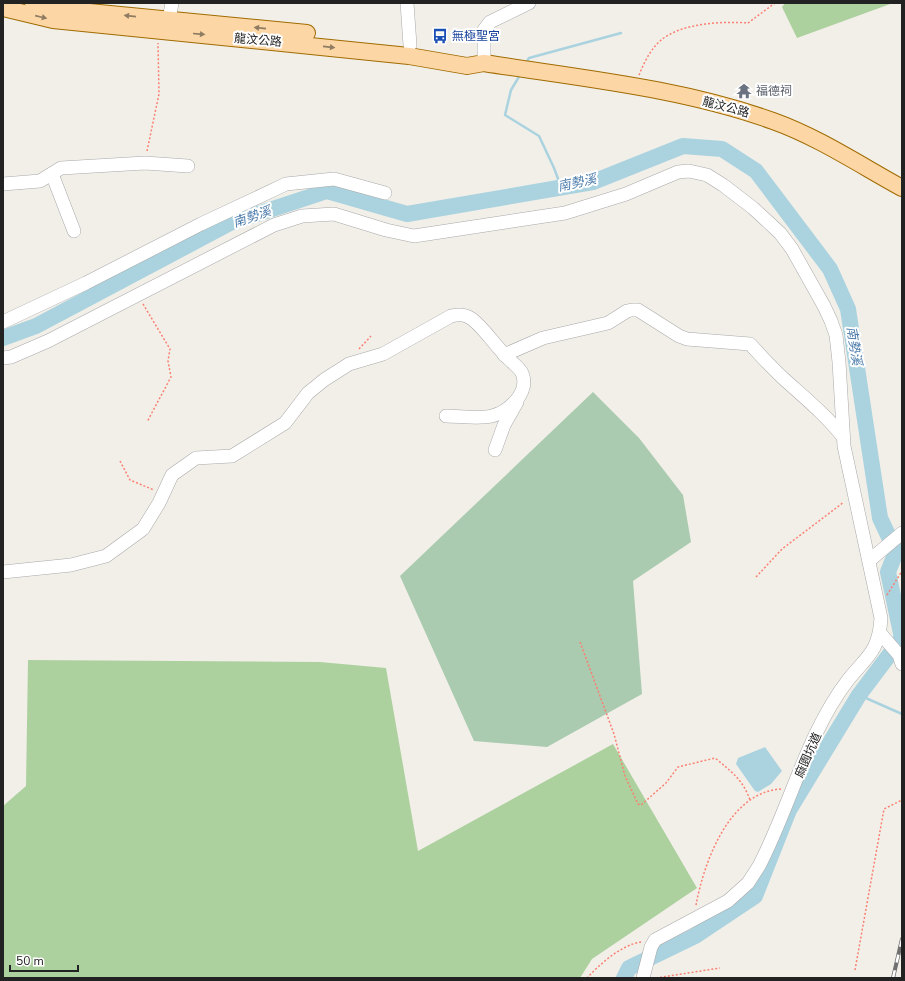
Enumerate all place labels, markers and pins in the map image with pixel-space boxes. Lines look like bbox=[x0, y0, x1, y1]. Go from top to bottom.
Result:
bus stop icon: 無極聖宮 bbox=[431, 27, 449, 45]
place label: 無極聖宮 bbox=[452, 28, 500, 44]
temple icon: 福德祠 bbox=[735, 82, 753, 100]
place label: 福德祠 bbox=[756, 83, 792, 99]

